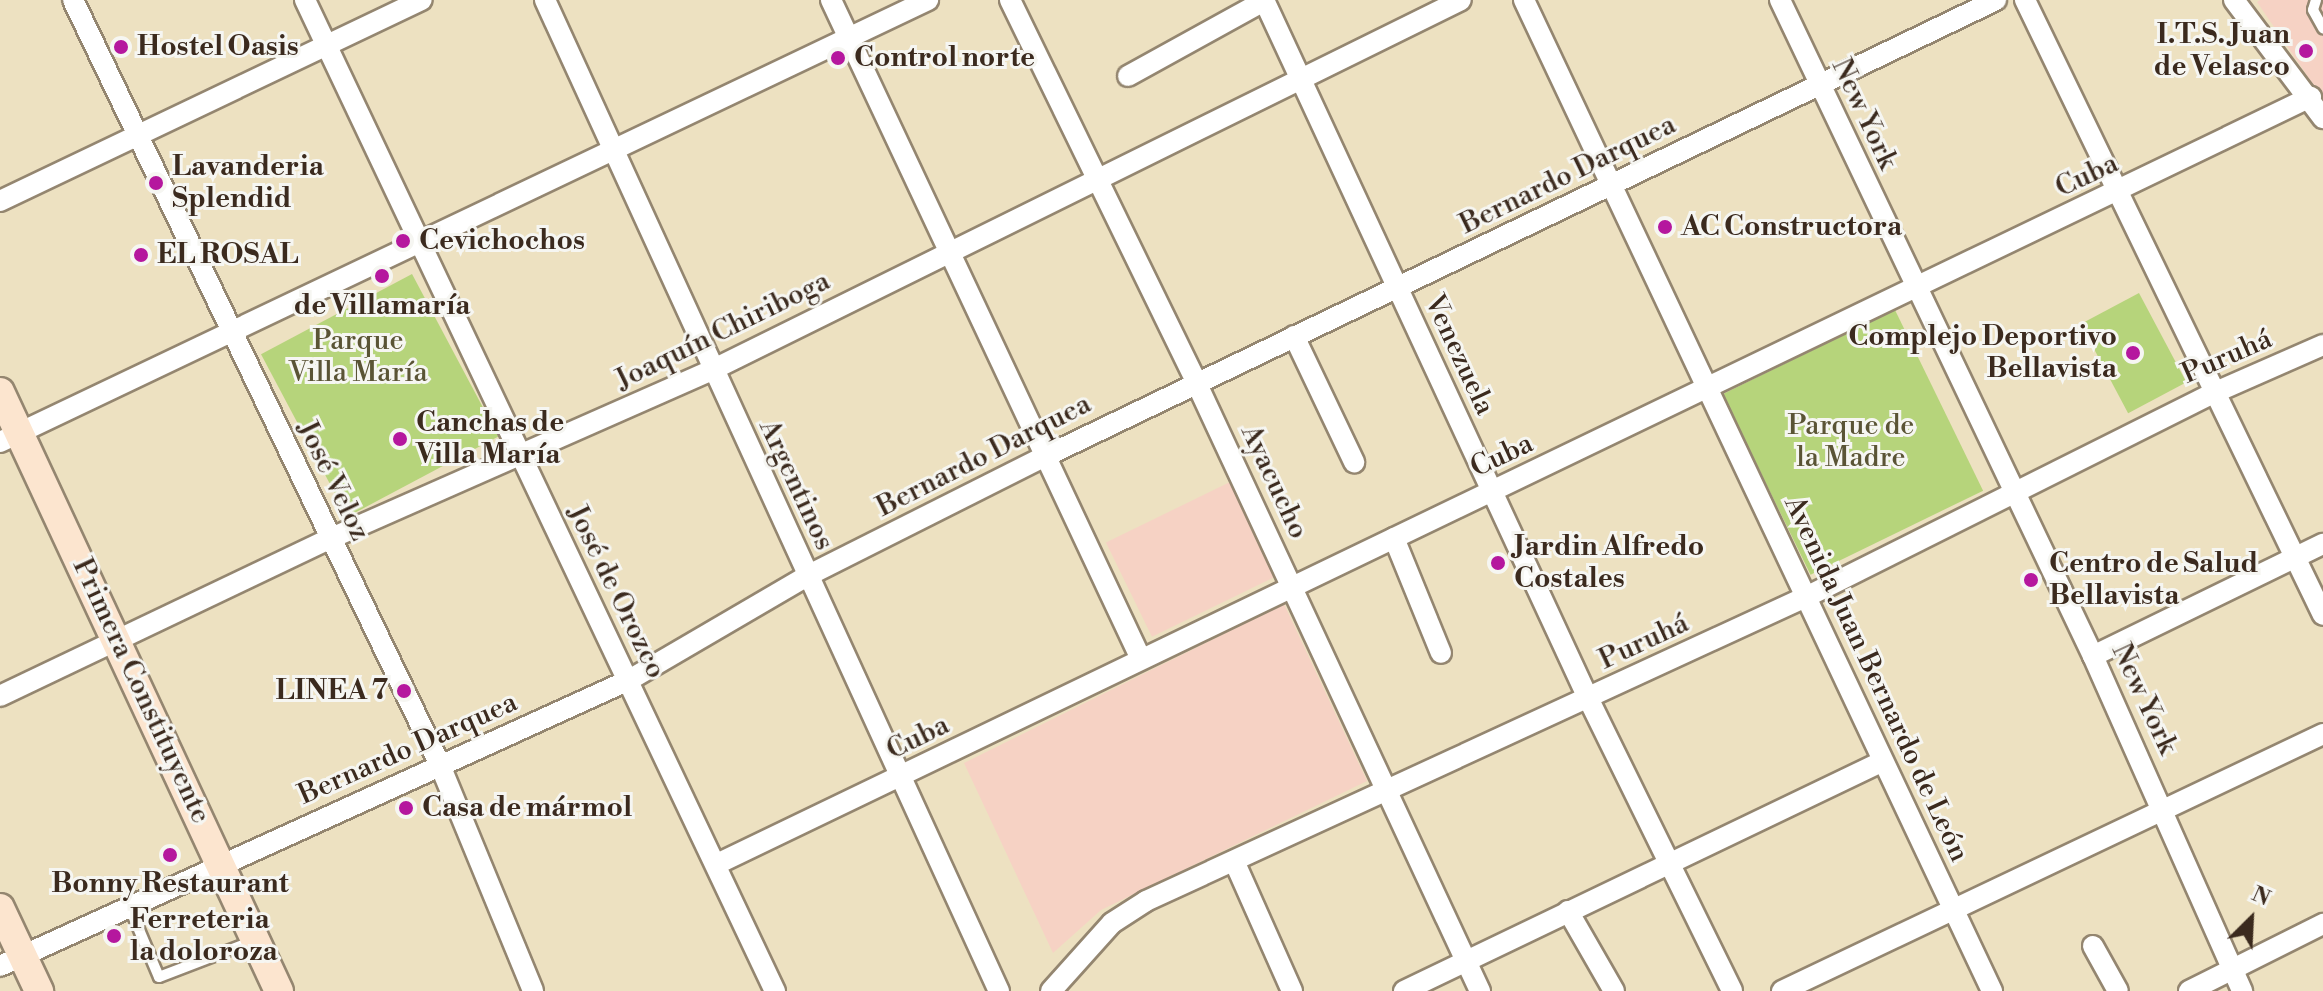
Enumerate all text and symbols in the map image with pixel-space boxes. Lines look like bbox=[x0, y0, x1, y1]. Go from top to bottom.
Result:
place label: I.T.S. Juan de Velasco bbox=[2154, 18, 2290, 84]
place label: Hostel Oasis bbox=[137, 30, 299, 64]
marker: Hostel Oasis bbox=[112, 38, 130, 56]
place label: Control norte bbox=[854, 41, 1035, 75]
marker: I.T.S. Juan de Velasco bbox=[2297, 42, 2315, 60]
marker: Control norte bbox=[829, 49, 847, 67]
street label: New York bbox=[1824, 53, 1904, 175]
street label: Bernardo Darquea bbox=[1455, 108, 1681, 242]
street label: Cuba bbox=[2050, 147, 2124, 205]
place label: Lavanderia Splendid bbox=[172, 150, 324, 216]
marker: Lavanderia Splendid bbox=[147, 174, 165, 192]
place label: AC Constructora bbox=[1681, 210, 1902, 244]
marker: AC Constructora bbox=[1656, 218, 1674, 236]
place label: Cevichochos bbox=[419, 224, 585, 258]
marker: Cevichochos bbox=[394, 232, 412, 250]
place label: EL ROSAL bbox=[157, 238, 298, 272]
marker: EL ROSAL bbox=[132, 246, 150, 264]
street label: Joaquín Chiriboga bbox=[610, 265, 836, 397]
marker: de Villamaría bbox=[373, 267, 391, 285]
place label: de Villamaría bbox=[294, 289, 470, 323]
street label: Venezuela bbox=[1417, 290, 1501, 420]
place label: Complejo Deportivo Bellavista bbox=[1848, 320, 2117, 386]
street label: Puruhá bbox=[2177, 322, 2277, 392]
park label: Parque Villa María bbox=[288, 324, 428, 390]
marker: Complejo Deportivo Bellavista bbox=[2124, 344, 2142, 362]
street label: Bernardo Darquea bbox=[871, 387, 1097, 525]
place label: Canchas de Villa María bbox=[416, 406, 564, 472]
park label: Parque de la Madre bbox=[1788, 409, 1914, 475]
street label: Argentinos bbox=[751, 414, 841, 556]
street label: José Veloz bbox=[290, 416, 376, 546]
street label: Ayacucho bbox=[1233, 420, 1315, 544]
street label: Cuba bbox=[1465, 427, 1539, 485]
marker: Canchas de Villa María bbox=[391, 430, 409, 448]
street label: Avenida Juan Bernardo de León bbox=[1776, 491, 1976, 867]
street label: José de Orozco bbox=[560, 500, 672, 684]
place label: Jardin Alfredo Costales bbox=[1514, 530, 1704, 596]
place label: Centro de Salud Bellavista bbox=[2049, 547, 2258, 613]
street label: Primera Constituyente bbox=[65, 553, 217, 829]
marker: Jardin Alfredo Costales bbox=[1489, 554, 1507, 572]
marker: Centro de Salud Bellavista bbox=[2020, 569, 2042, 591]
street label: Puruhá bbox=[1594, 607, 1694, 677]
street label: New York bbox=[2104, 638, 2184, 760]
place label: LINEA 7 bbox=[275, 674, 388, 708]
marker: LINEA 7 bbox=[395, 682, 413, 700]
street label: Bernardo Darquea bbox=[293, 686, 523, 812]
street label: Cuba bbox=[881, 709, 955, 767]
place label: Casa de mármol bbox=[422, 791, 632, 825]
marker: Casa de mármol bbox=[397, 799, 415, 817]
marker: Bonny Restaurant bbox=[161, 846, 179, 864]
place label: Bonny Restaurant bbox=[51, 867, 289, 901]
north arrow bbox=[2211, 879, 2291, 959]
text: N bbox=[2248, 881, 2274, 912]
place label: Ferreteria la doloroza bbox=[130, 903, 278, 969]
marker: Ferreteria la doloroza bbox=[105, 927, 123, 945]

